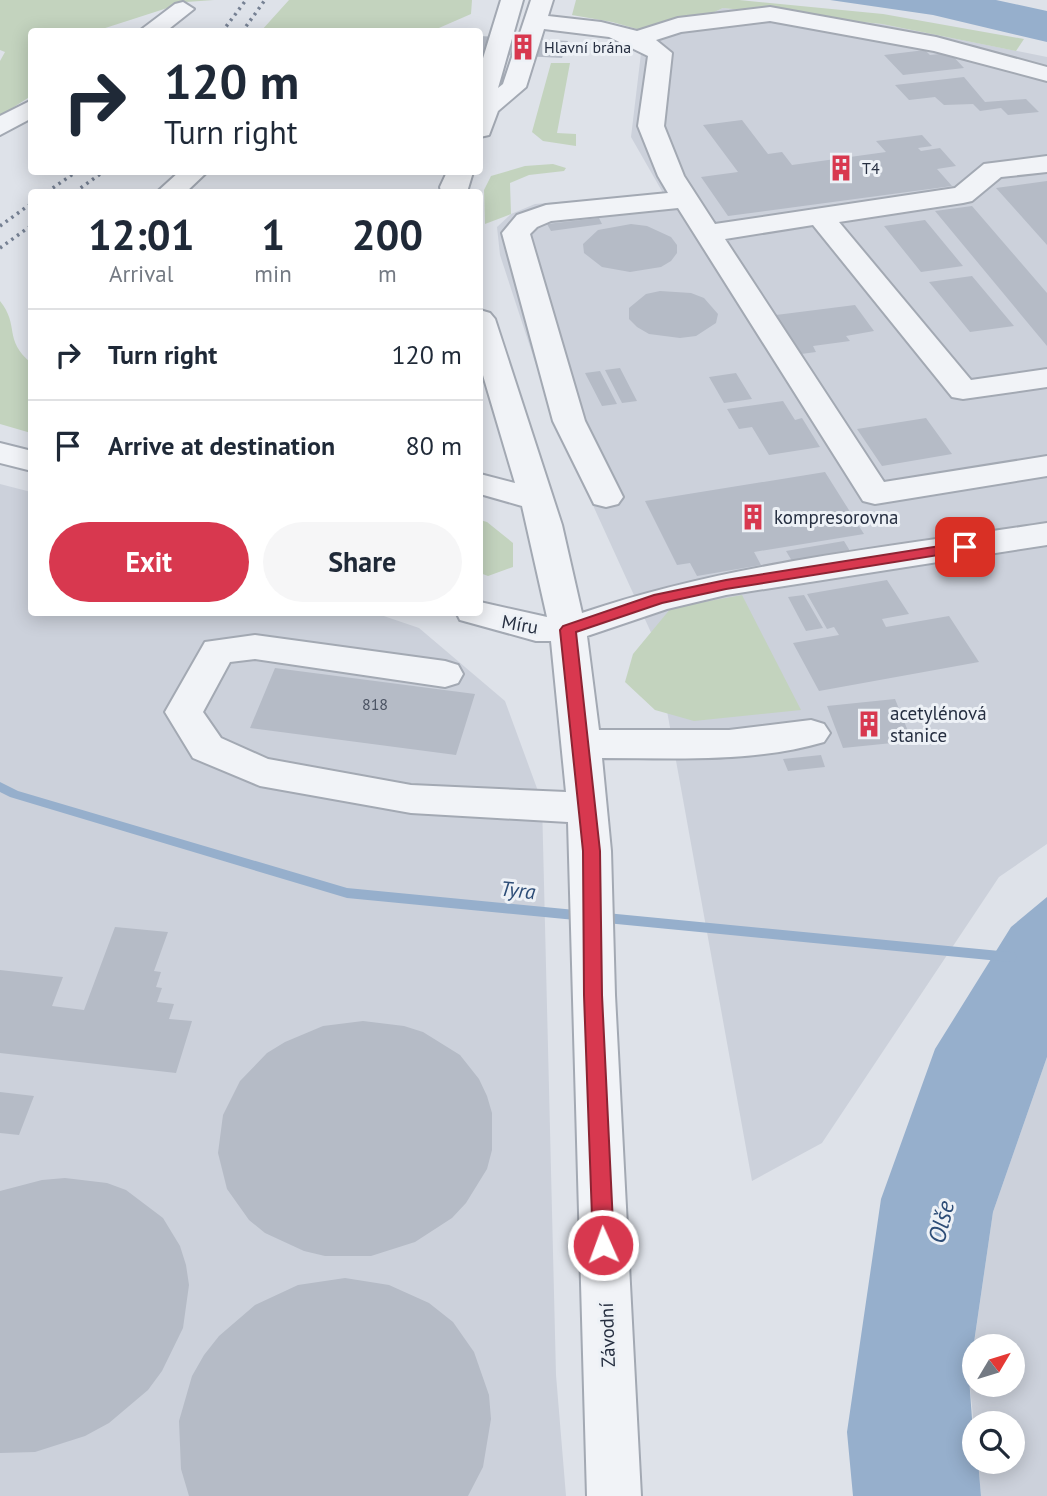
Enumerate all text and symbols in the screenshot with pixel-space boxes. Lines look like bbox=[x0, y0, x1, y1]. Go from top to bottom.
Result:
building icon: Hlavní brána bbox=[508, 32, 538, 62]
place label: Hlavní brána bbox=[544, 37, 631, 57]
text: 120 m bbox=[164, 49, 299, 113]
icon: right bbox=[49, 56, 140, 147]
text: Turn right bbox=[164, 111, 298, 153]
building icon: T4 bbox=[826, 153, 856, 183]
place label: T4 bbox=[862, 158, 880, 178]
text: 12:01 bbox=[88, 207, 194, 262]
text: 1 bbox=[261, 207, 285, 262]
text: 200 bbox=[352, 207, 423, 262]
text: Arrival bbox=[109, 259, 173, 288]
text: min bbox=[254, 259, 292, 288]
text: m bbox=[378, 259, 397, 288]
icon: right bbox=[49, 336, 87, 374]
text: Turn right bbox=[108, 338, 217, 371]
text: 120 m bbox=[391, 338, 462, 371]
icon: arrive bbox=[49, 427, 87, 465]
text: Arrive at destination bbox=[108, 429, 335, 462]
text: 80 m bbox=[406, 429, 462, 462]
building icon: kompresorovna bbox=[738, 502, 768, 532]
place label: kompresorovna bbox=[774, 505, 898, 529]
pin bbox=[935, 517, 995, 577]
button: Exit bbox=[49, 522, 249, 602]
button: Share bbox=[263, 522, 462, 602]
icon: arrive bbox=[946, 528, 984, 566]
street label: Míru bbox=[500, 609, 540, 639]
house number: 818 bbox=[362, 694, 388, 714]
place label: acetylénová stanice bbox=[890, 701, 987, 747]
building icon: acetylénová stanice bbox=[854, 709, 884, 739]
water label: Tyra bbox=[499, 875, 538, 905]
water label: Olše bbox=[921, 1197, 961, 1247]
position arrow bbox=[566, 1208, 640, 1282]
street label: Závodní bbox=[594, 1302, 620, 1368]
north arrow bbox=[962, 1334, 1026, 1396]
map controls bbox=[962, 1334, 1025, 1474]
button: search bbox=[962, 1411, 1025, 1474]

